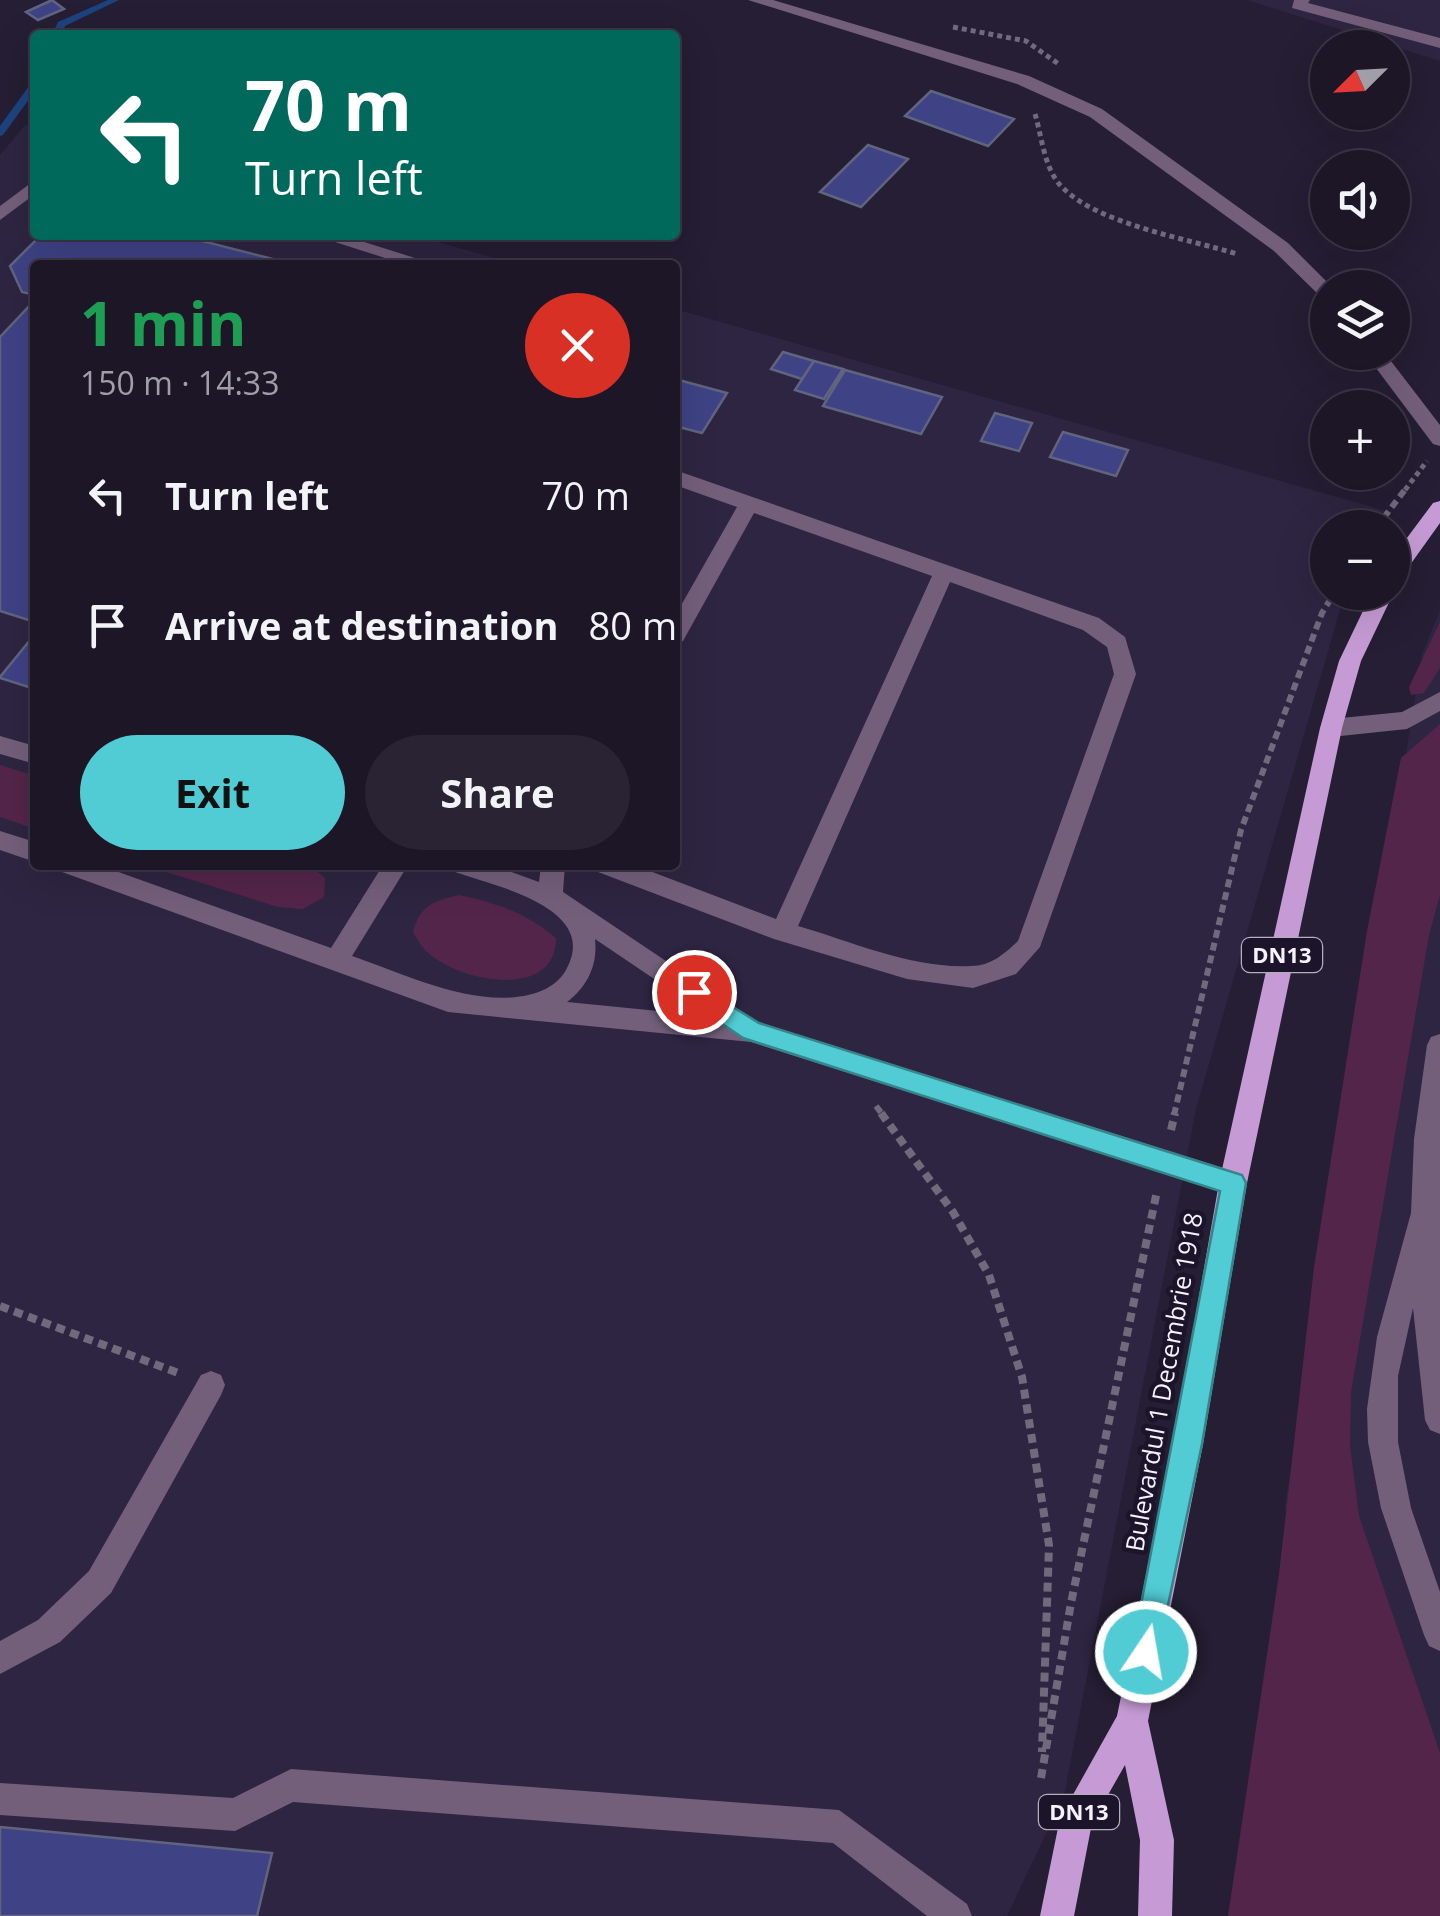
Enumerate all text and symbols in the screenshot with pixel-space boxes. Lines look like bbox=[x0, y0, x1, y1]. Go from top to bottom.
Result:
north arrow bbox=[1310, 30, 1410, 130]
map controls bbox=[1310, 30, 1410, 610]
text: 70 m bbox=[245, 56, 412, 152]
icon: left bbox=[80, 70, 210, 200]
text: Turn left bbox=[245, 147, 423, 208]
button: sound bbox=[1310, 150, 1410, 250]
button: layers bbox=[1310, 270, 1410, 370]
text: 1 min bbox=[80, 282, 247, 364]
button: close bbox=[525, 293, 630, 398]
text: 150 m · 14:33 bbox=[80, 361, 279, 404]
button: + bbox=[1310, 390, 1410, 490]
icon: left bbox=[80, 468, 135, 523]
text: Turn left bbox=[165, 469, 329, 521]
text: 70 m bbox=[541, 469, 630, 521]
button: − bbox=[1310, 510, 1410, 610]
icon: arrive bbox=[80, 598, 135, 653]
text: Arrive at destination bbox=[165, 599, 559, 651]
text: 80 m bbox=[589, 599, 677, 651]
button: Exit bbox=[80, 735, 345, 850]
button: Share bbox=[365, 735, 630, 850]
road number: DN13 bbox=[1242, 938, 1322, 972]
pin bbox=[652, 950, 737, 1035]
icon: arrive bbox=[667, 965, 722, 1020]
street label: Bulevardul 1 Decembrie 1918 bbox=[1116, 1210, 1210, 1554]
position arrow bbox=[1094, 1600, 1198, 1704]
road number: DN13 bbox=[1039, 1795, 1119, 1829]

